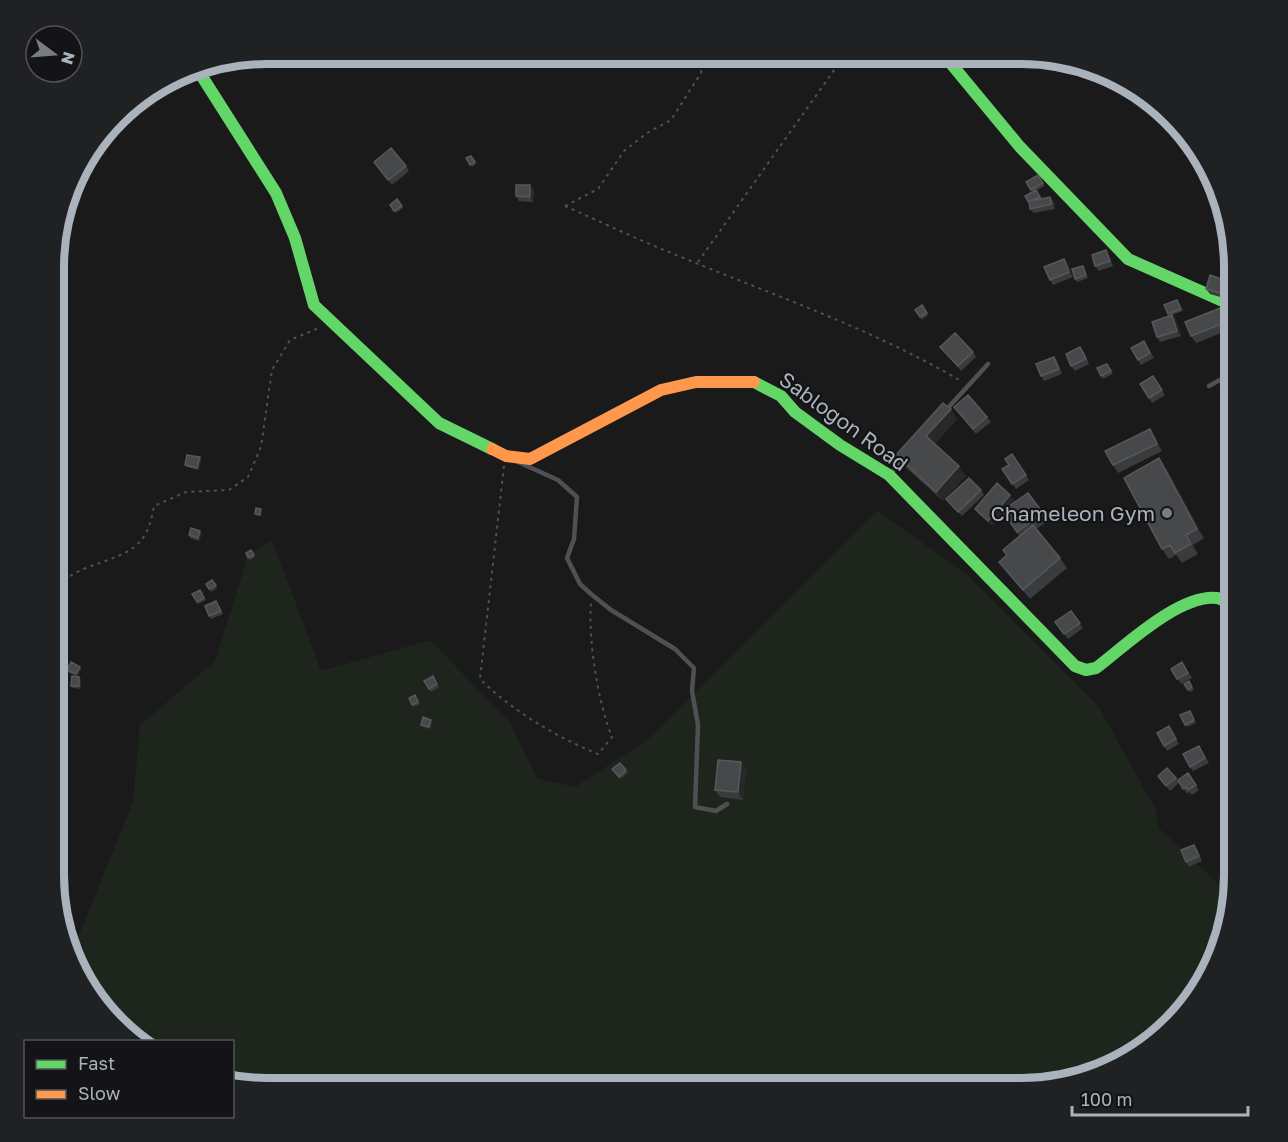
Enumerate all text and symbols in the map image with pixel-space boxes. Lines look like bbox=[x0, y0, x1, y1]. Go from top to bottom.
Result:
north arrow bbox=[24, 24, 84, 84]
text: N bbox=[57, 50, 80, 67]
street label: Sablogon Road bbox=[775, 366, 913, 476]
place label: Chameleon Gym bbox=[991, 500, 1155, 526]
marker: Chameleon Gym bbox=[1160, 506, 1174, 520]
legend bbox=[24, 1040, 234, 1118]
text: Fast bbox=[78, 1052, 115, 1074]
scale bar bbox=[1072, 1079, 1248, 1117]
text: Slow bbox=[78, 1082, 121, 1104]
text: 100 m bbox=[1081, 1088, 1132, 1110]

